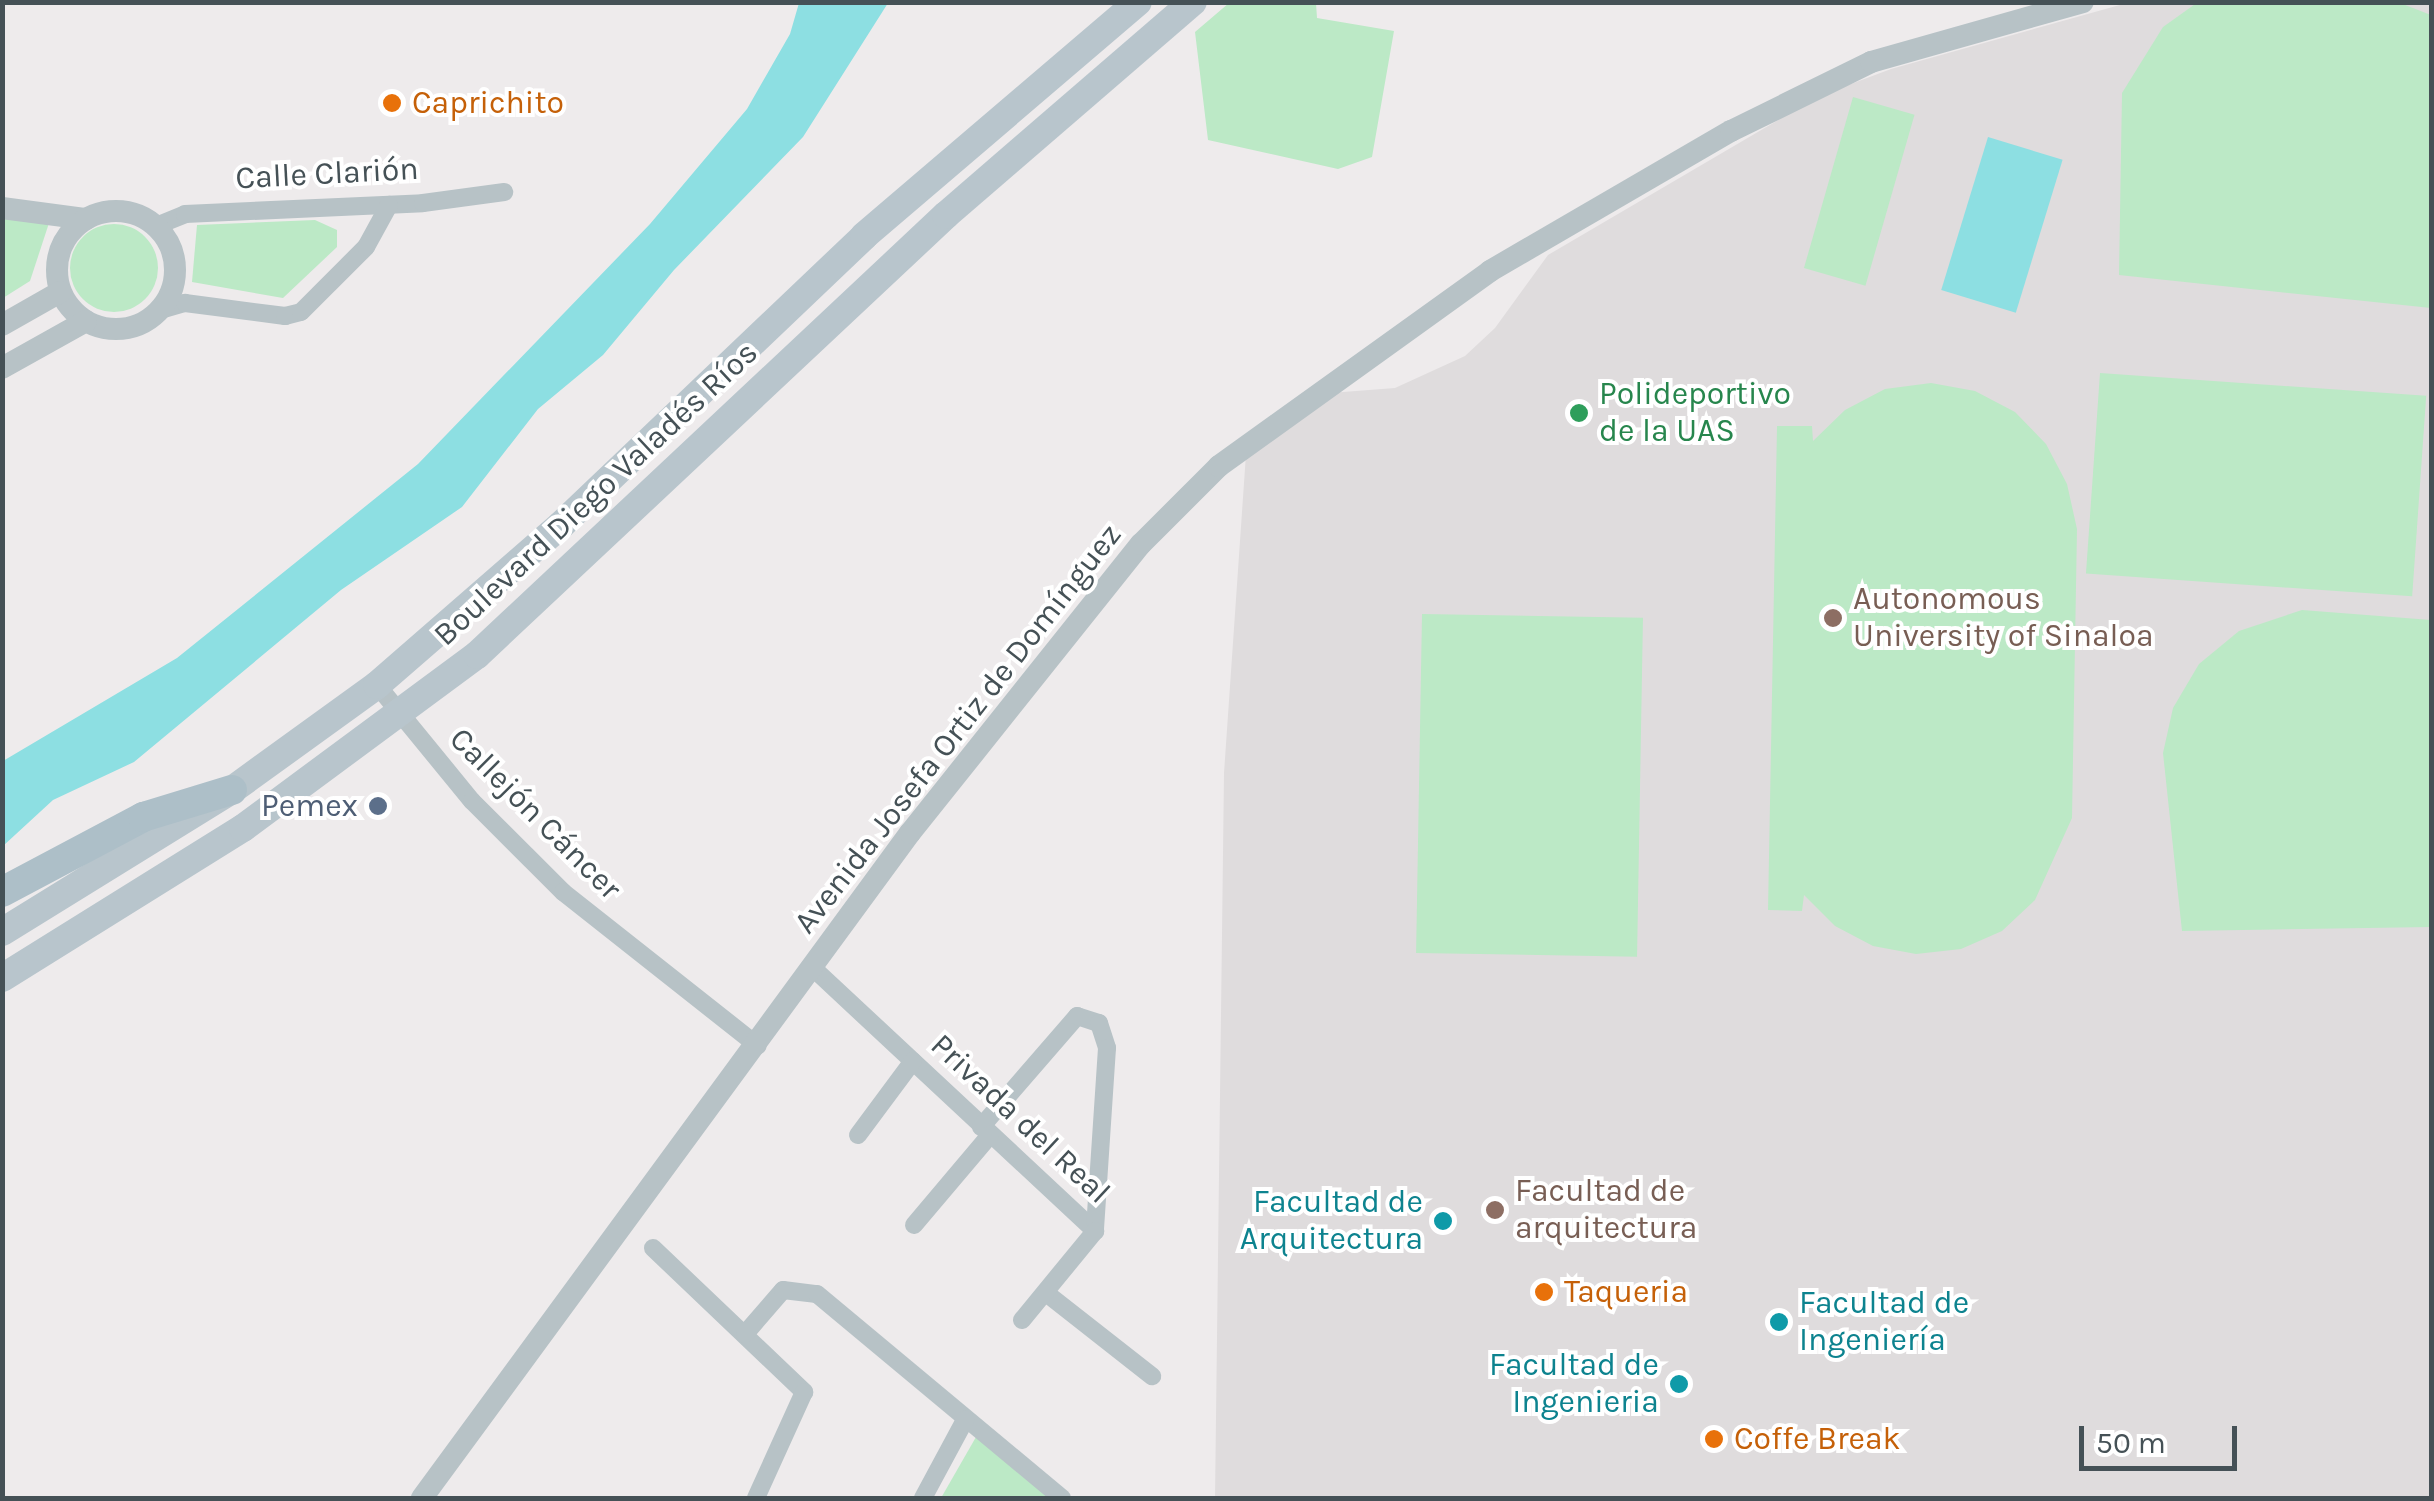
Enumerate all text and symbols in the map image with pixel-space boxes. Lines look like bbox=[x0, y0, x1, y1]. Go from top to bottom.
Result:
place label: Caprichito bbox=[412, 84, 564, 122]
marker: Caprichito bbox=[381, 92, 403, 114]
street label: Calle Clarión bbox=[234, 150, 420, 198]
street label: Boulevard Diego Valadés Ríos bbox=[426, 334, 766, 654]
place label: Polideportivo de la UAS bbox=[1599, 376, 1791, 451]
marker: Polideportivo de la UAS bbox=[1568, 402, 1590, 424]
street label: Avenida Josefa Ortiz de Domínguez bbox=[786, 517, 1130, 941]
place label: Autonomous University of Sinaloa bbox=[1853, 581, 2154, 656]
marker: Autonomous University of Sinaloa bbox=[1822, 607, 1844, 629]
street label: Callejón Cáncer bbox=[441, 720, 629, 908]
place label: Pemex bbox=[261, 787, 358, 825]
marker: Pemex bbox=[367, 795, 389, 817]
street label: Privada del Real bbox=[922, 1026, 1118, 1212]
place label: Facultad de arquitectura bbox=[1515, 1173, 1697, 1248]
place label: Facultad de Arquitectura bbox=[1240, 1184, 1423, 1259]
marker: Facultad de arquitectura bbox=[1484, 1199, 1506, 1221]
marker: Facultad de Arquitectura bbox=[1432, 1210, 1454, 1232]
place label: Taqueria bbox=[1564, 1273, 1688, 1311]
marker: Taqueria bbox=[1533, 1281, 1555, 1303]
place label: Facultad de Ingeniería bbox=[1799, 1285, 1969, 1360]
marker: Facultad de Ingeniería bbox=[1768, 1311, 1790, 1333]
place label: Facultad de Ingenieria bbox=[1489, 1347, 1659, 1422]
marker: Facultad de Ingenieria bbox=[1668, 1373, 1690, 1395]
scale bar bbox=[2084, 1406, 2242, 1468]
place label: Coffe Break bbox=[1734, 1420, 1901, 1458]
text: 50 m bbox=[2096, 1425, 2166, 1461]
marker: Coffe Break bbox=[1703, 1428, 1725, 1450]

